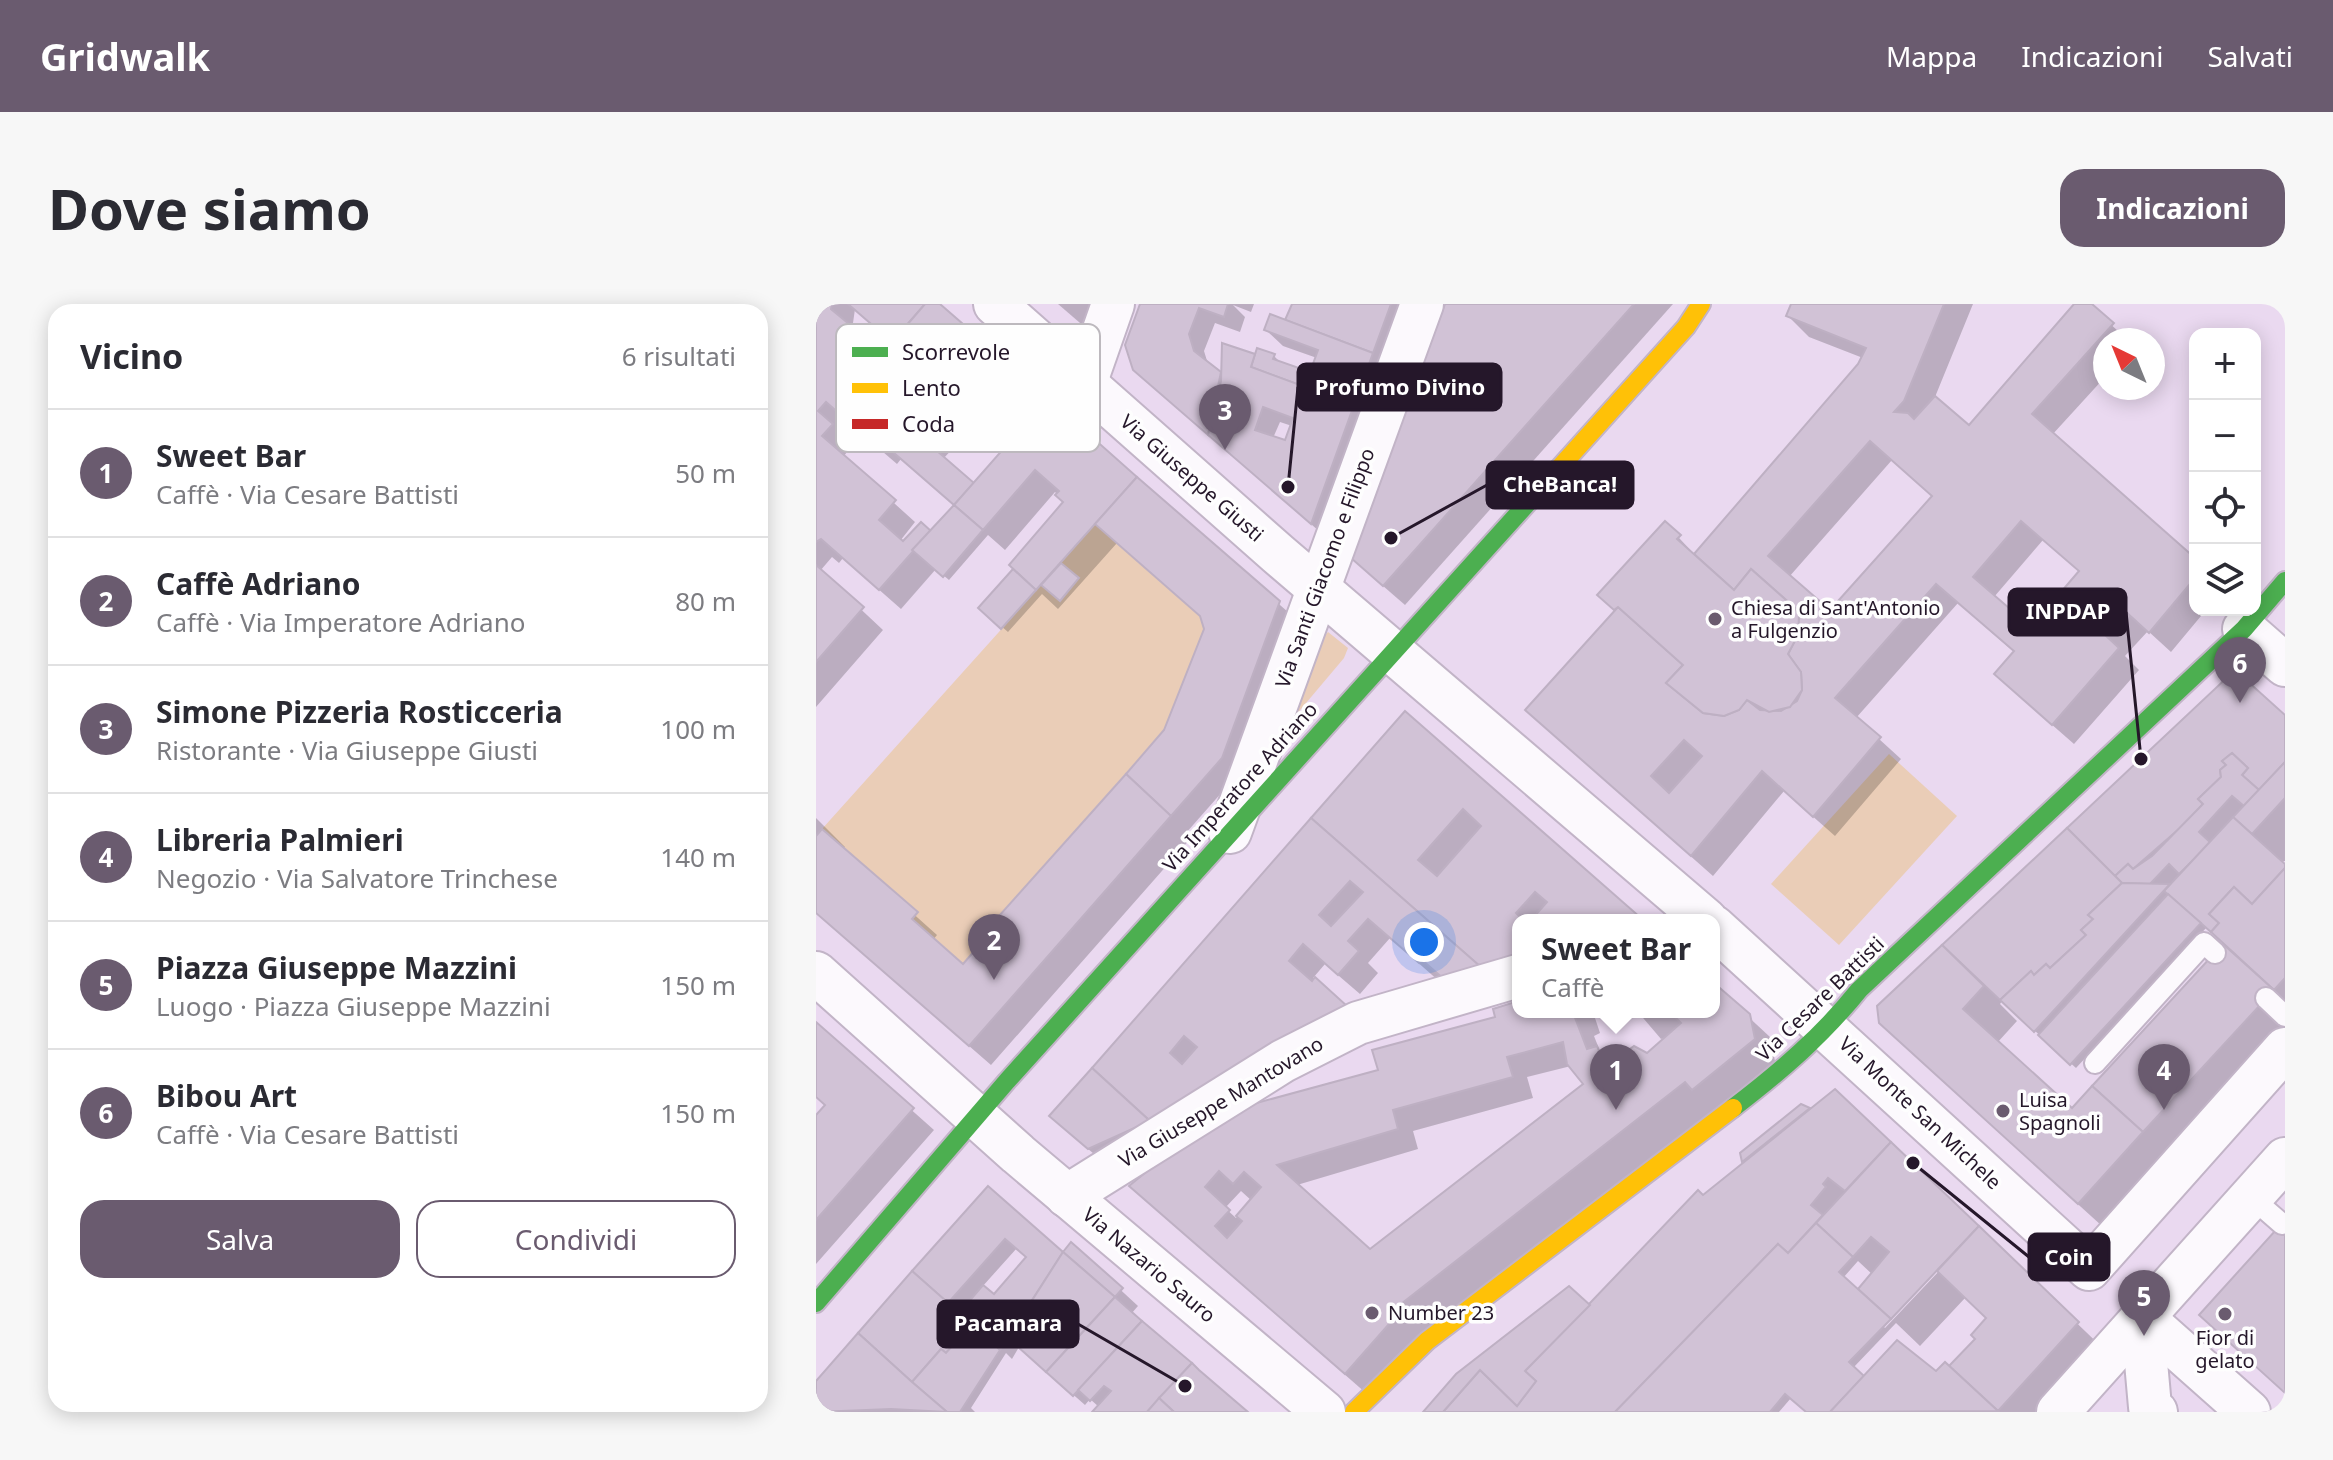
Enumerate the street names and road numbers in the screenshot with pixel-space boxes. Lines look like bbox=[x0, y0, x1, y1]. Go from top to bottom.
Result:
street label: Via Giuseppe Giusti bbox=[1115, 408, 1270, 547]
street label: Via Santi Giacomo e Filippo bbox=[1269, 444, 1381, 692]
street label: Via Imperatore Adriano bbox=[1156, 696, 1323, 877]
street label: Via Cesare Battisti bbox=[1750, 930, 1890, 1067]
street label: Via Giuseppe Mantovano bbox=[1113, 1030, 1328, 1173]
street label: Via Monte San Michele bbox=[1833, 1030, 2007, 1195]
street label: Via Nazario Sauro bbox=[1077, 1201, 1222, 1328]

